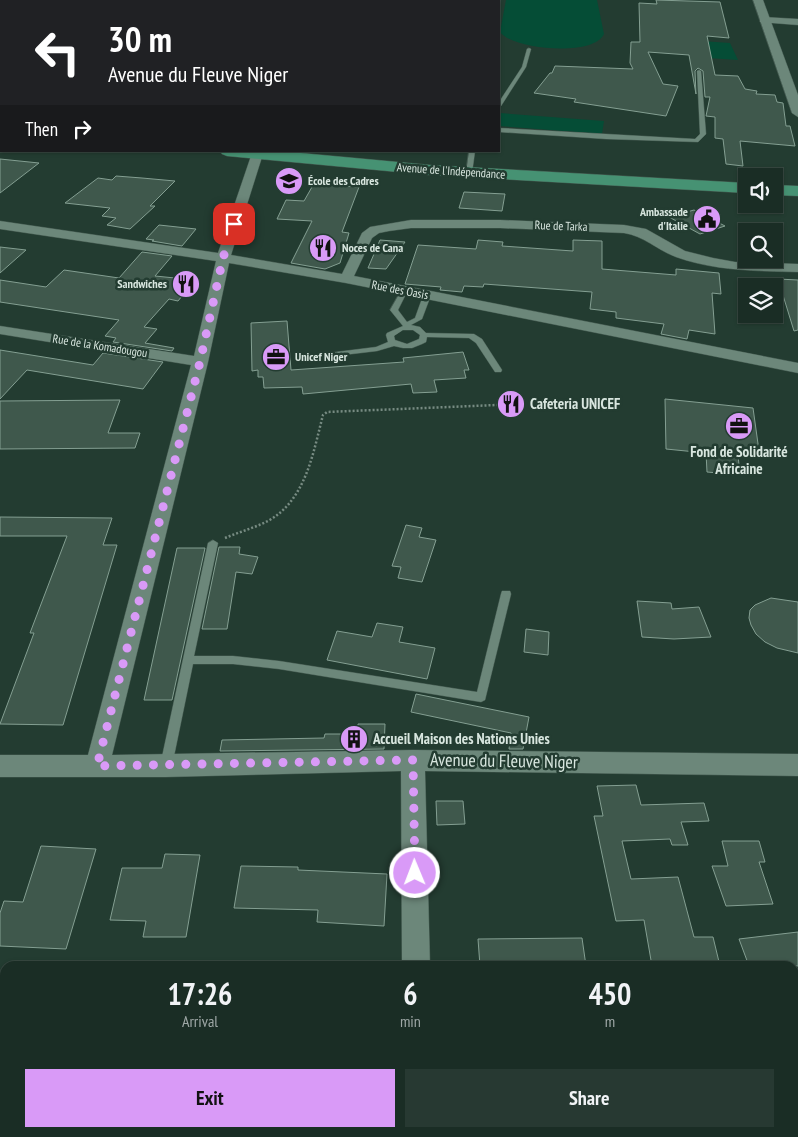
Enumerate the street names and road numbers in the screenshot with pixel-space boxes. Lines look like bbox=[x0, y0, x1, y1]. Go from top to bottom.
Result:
street label: Avenue de l'Indépendance bbox=[396, 159, 506, 182]
street label: Rue de Tarka bbox=[534, 217, 588, 234]
street label: Rue des Oasis bbox=[371, 277, 430, 302]
street label: Rue de la Komadougou bbox=[52, 331, 149, 360]
street label: Avenue du Fleuve Niger bbox=[430, 748, 578, 773]

